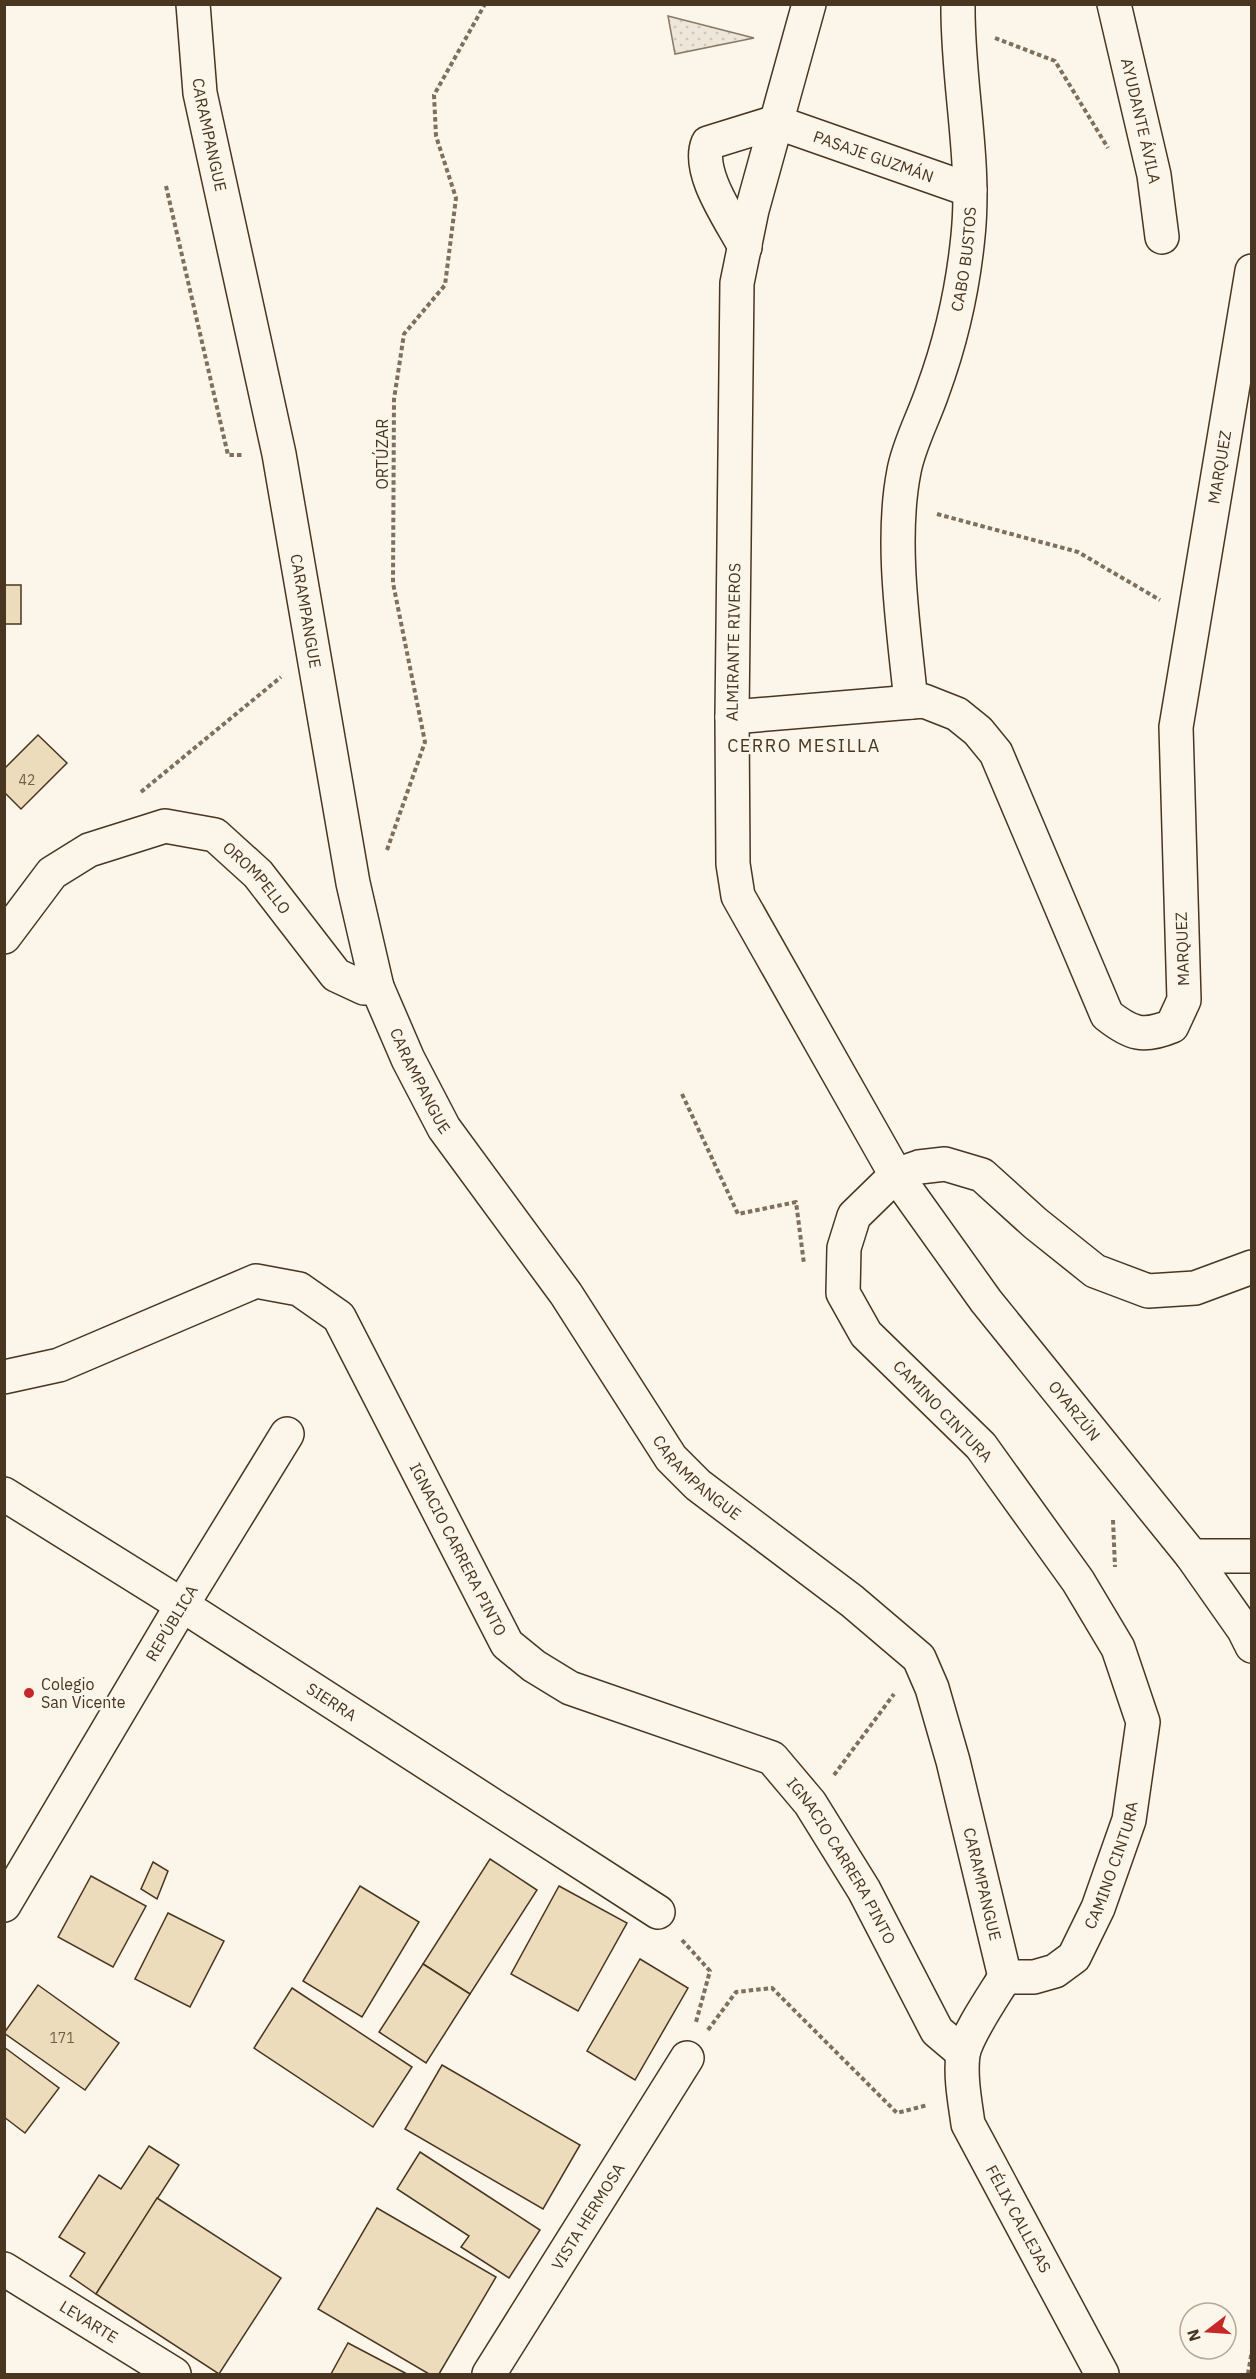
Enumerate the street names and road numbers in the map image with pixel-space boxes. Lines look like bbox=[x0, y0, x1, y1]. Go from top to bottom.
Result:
street label: AYUDANTE ÁVILA bbox=[1117, 56, 1165, 185]
street label: CARAMPANGUE bbox=[189, 77, 231, 193]
street label: PASAJE GUZMÁN bbox=[811, 126, 936, 186]
street label: CABO BUSTOS bbox=[946, 206, 980, 313]
street label: ORTÚZAR bbox=[371, 419, 392, 489]
street label: MARQUEZ bbox=[1203, 429, 1235, 505]
street label: CARAMPANGUE bbox=[286, 552, 326, 670]
street label: ALMIRANTE RIVEROS bbox=[722, 563, 744, 721]
street label: OROMPELLO bbox=[219, 837, 295, 918]
street label: MARQUEZ bbox=[1171, 912, 1193, 986]
street label: CARAMPANGUE bbox=[386, 1025, 455, 1138]
street label: CAMINO CINTURA bbox=[889, 1356, 997, 1466]
street label: OYARZÚN bbox=[1044, 1376, 1105, 1445]
street label: CARAMPANGUE bbox=[649, 1431, 745, 1524]
street label: IGNACIO CARRERA PINTO bbox=[405, 1459, 511, 1639]
street label: REPÚBLICA bbox=[141, 1581, 202, 1665]
street label: SIERRA bbox=[303, 1678, 361, 1725]
street label: IGNACIO CARRERA PINTO bbox=[783, 1773, 900, 1947]
street label: CAMINO CINTURA bbox=[1079, 1800, 1142, 1932]
street label: CARAMPANGUE bbox=[959, 1826, 1006, 1943]
street label: VISTA HERMOSA bbox=[547, 2159, 629, 2273]
street label: FÉLIX CALLEJAS bbox=[982, 2162, 1056, 2276]
street label: LEVARTE bbox=[56, 2296, 122, 2347]

